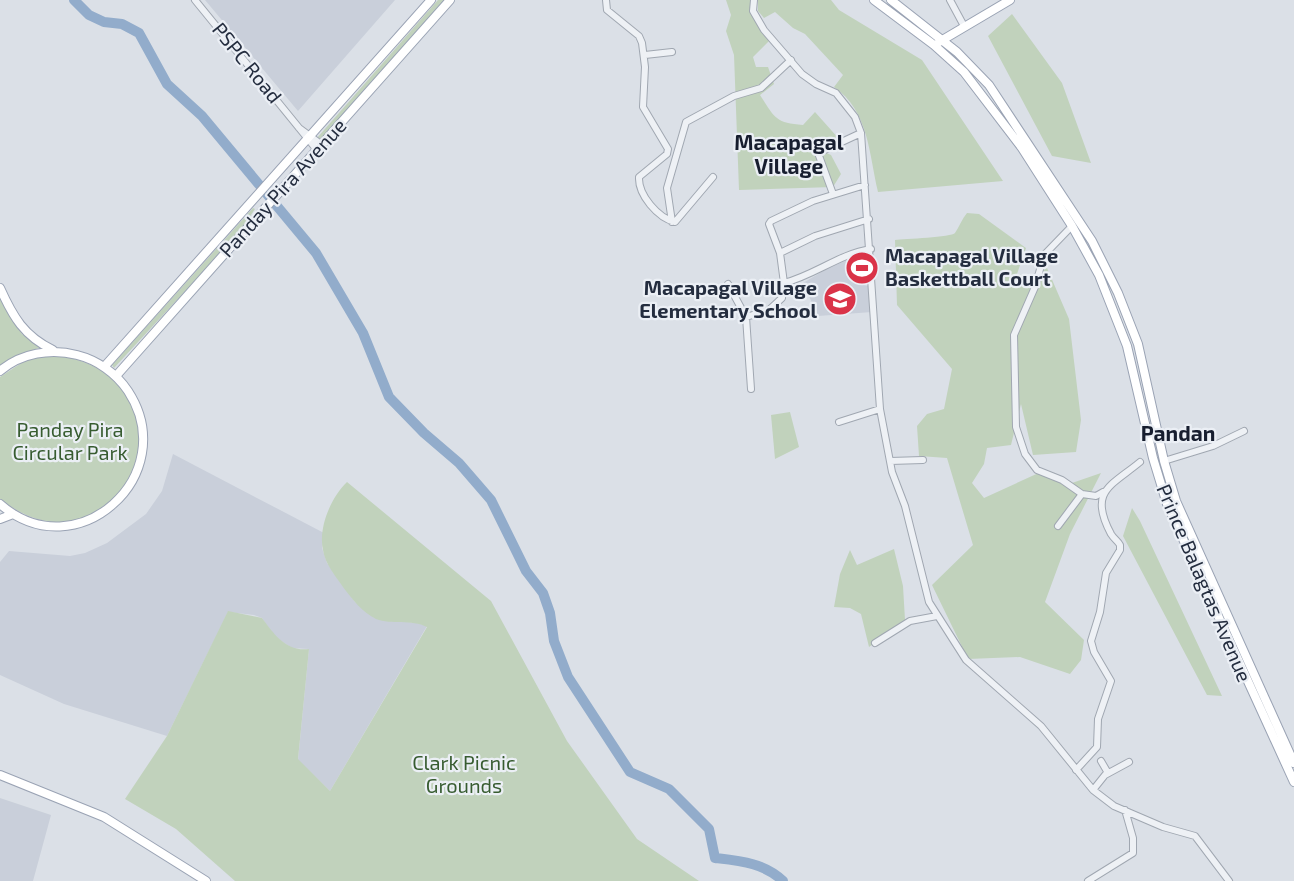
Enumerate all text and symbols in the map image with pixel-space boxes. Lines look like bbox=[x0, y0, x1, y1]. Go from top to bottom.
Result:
street label: PSPC Road bbox=[208, 17, 288, 108]
street label: Panday Pira Avenue bbox=[214, 113, 351, 262]
district label: Macapagal Village bbox=[734, 129, 844, 178]
place label: Macapagal Village Baskettball Court bbox=[885, 243, 1058, 290]
sports icon: Macapagal Village Baskettball Court bbox=[844, 250, 880, 286]
place label: Macapagal Village Elementary School bbox=[639, 275, 817, 323]
school or university icon: Macapagal Village Elementary School bbox=[822, 281, 858, 317]
park label: Panday Pira Circular Park bbox=[12, 417, 128, 464]
district label: Pandan bbox=[1141, 420, 1215, 445]
street label: Prince Balagtas Avenue bbox=[1152, 480, 1257, 685]
park label: Clark Picnic Grounds bbox=[412, 750, 516, 797]

